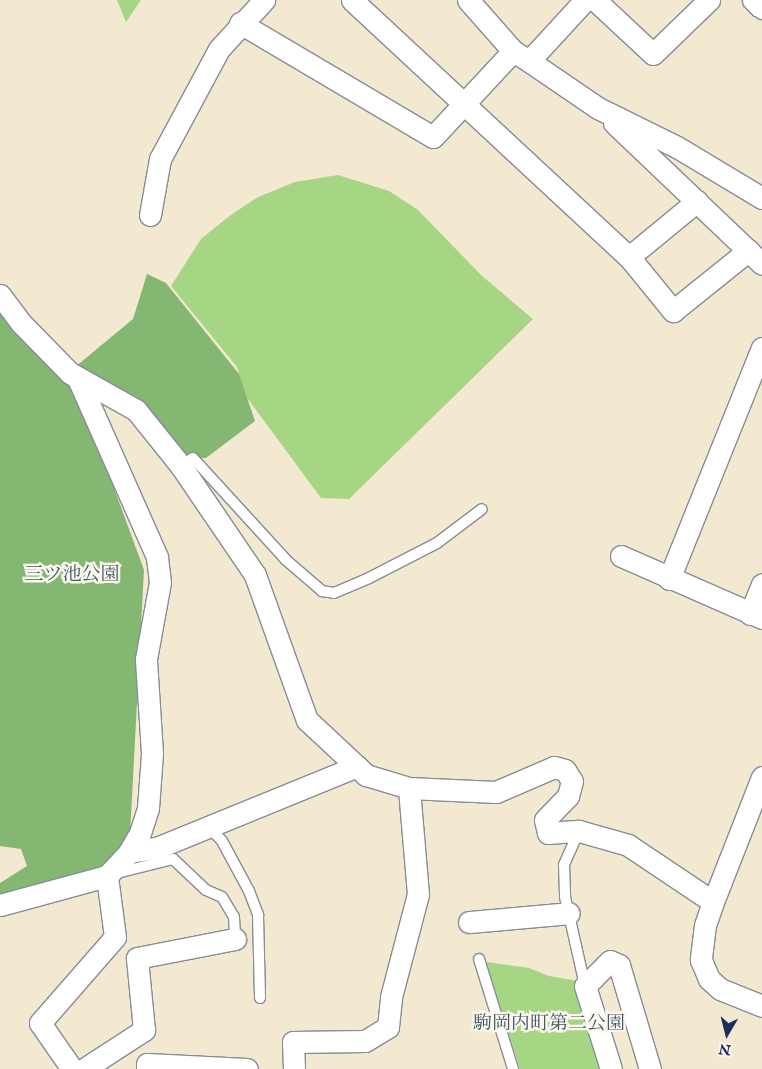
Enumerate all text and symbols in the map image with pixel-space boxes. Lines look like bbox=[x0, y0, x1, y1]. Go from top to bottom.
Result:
park label: 三ツ池公園 bbox=[25, 565, 119, 587]
north arrow bbox=[702, 1009, 752, 1059]
park label: 駒岡内町第二公園 bbox=[473, 1014, 625, 1036]
text: N bbox=[718, 1039, 732, 1059]

